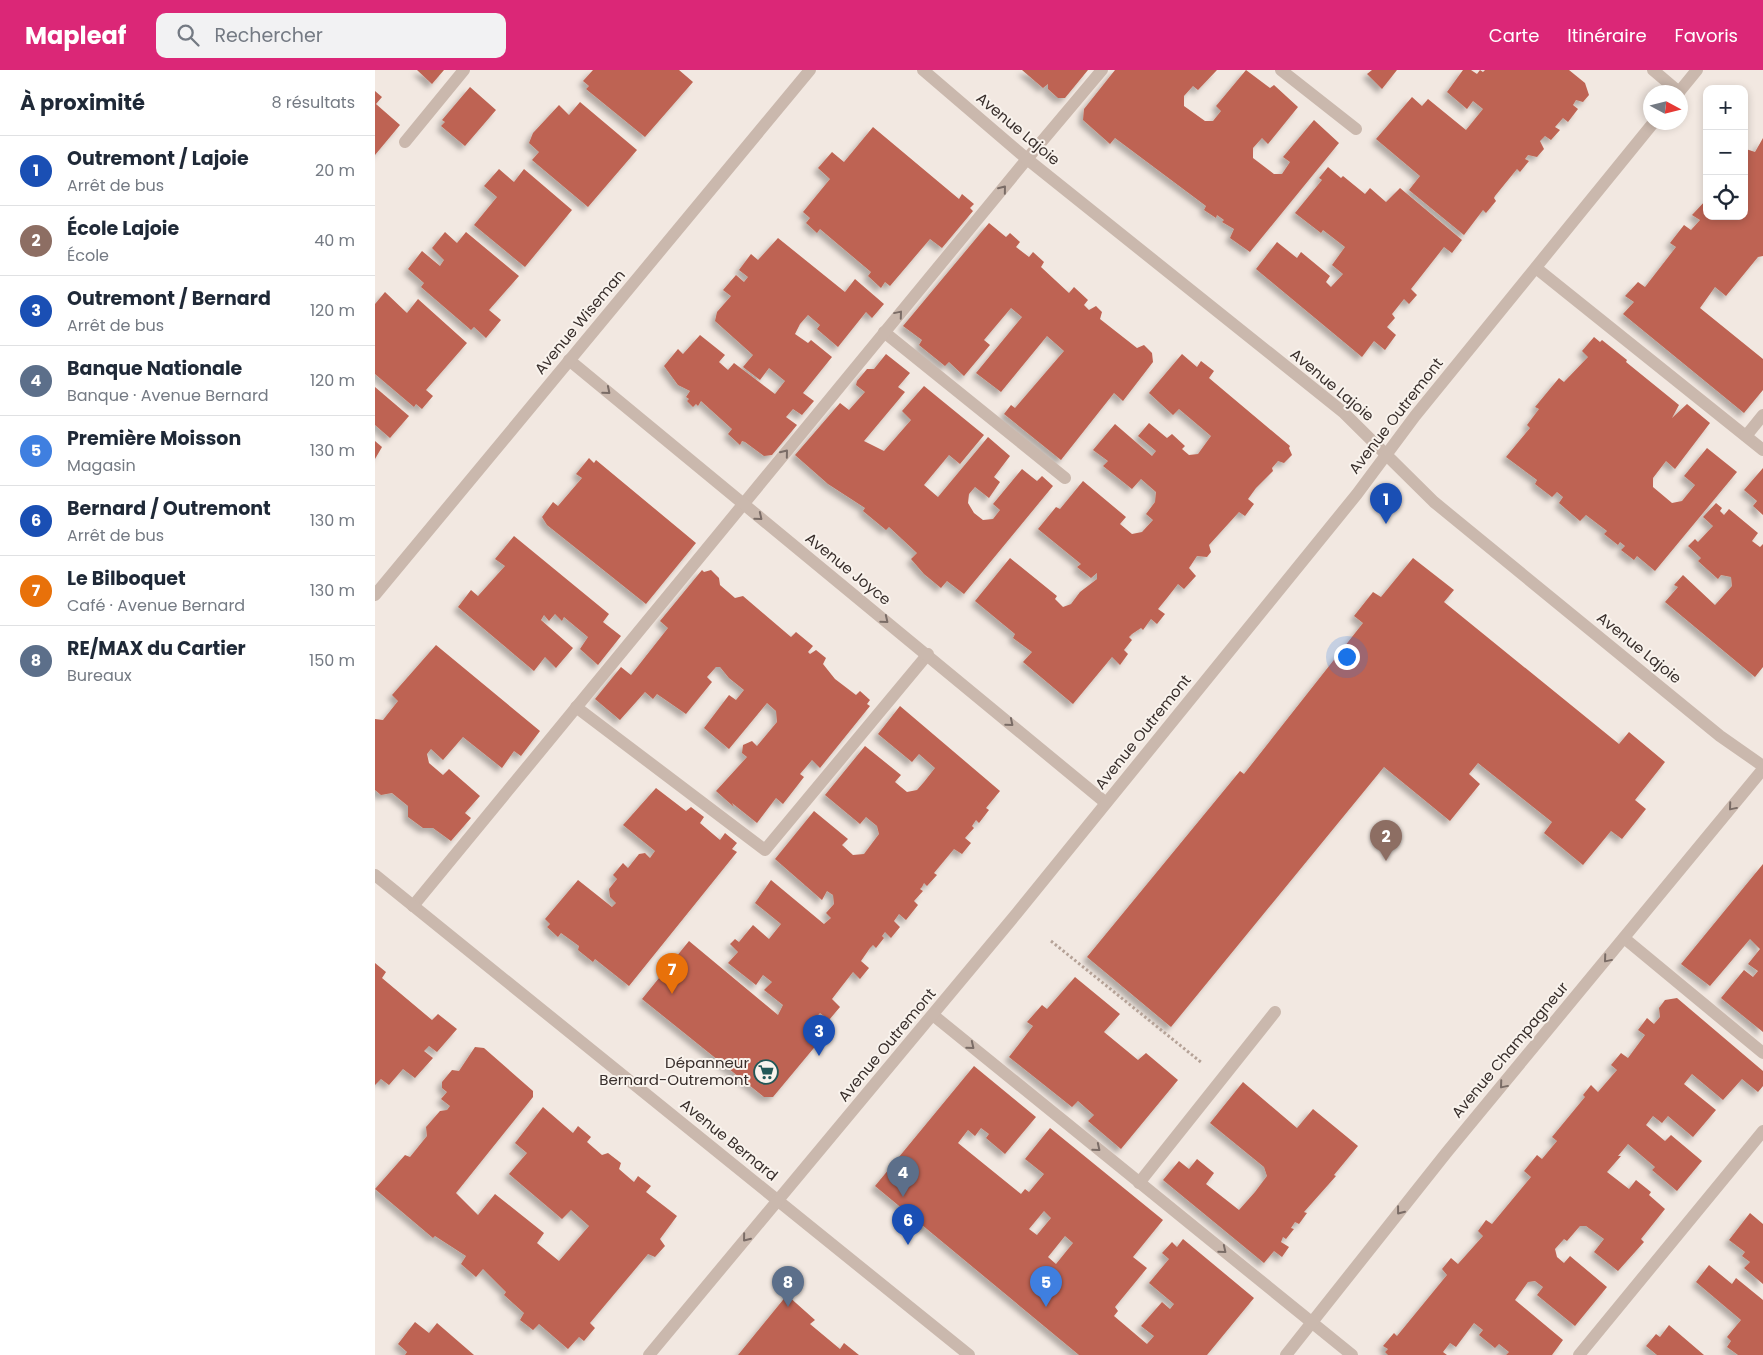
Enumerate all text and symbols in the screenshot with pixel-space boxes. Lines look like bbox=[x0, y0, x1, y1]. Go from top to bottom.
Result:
search box bbox=[156, 13, 506, 58]
text: Mapleaf bbox=[25, 19, 126, 52]
icon: search bbox=[174, 21, 202, 49]
text: Rechercher bbox=[214, 22, 323, 49]
text: Carte bbox=[1489, 23, 1539, 48]
text: Itinéraire bbox=[1567, 23, 1647, 48]
text: Favoris bbox=[1675, 23, 1738, 48]
north arrow bbox=[1643, 85, 1688, 130]
map controls bbox=[1703, 85, 1748, 220]
button: + bbox=[1703, 85, 1748, 130]
street label: Avenue Lajoie bbox=[972, 87, 1065, 170]
text: À proximité bbox=[20, 88, 145, 117]
text: 8 résultats bbox=[271, 91, 355, 114]
button: − bbox=[1703, 130, 1748, 175]
text: Outremont / Lajoie bbox=[67, 145, 249, 172]
text: 1 bbox=[33, 159, 39, 182]
text: 20 m bbox=[315, 159, 355, 182]
text: Arrêt de bus bbox=[67, 174, 164, 197]
button: locate bbox=[1703, 175, 1748, 220]
one-way arrow bbox=[997, 185, 1006, 194]
text: École Lajoie bbox=[67, 215, 179, 242]
text: 2 bbox=[31, 229, 41, 252]
text: 40 m bbox=[314, 229, 355, 252]
text: École bbox=[67, 244, 109, 267]
street label: Avenue Wiseman bbox=[529, 265, 630, 379]
text: Outremont / Bernard bbox=[67, 285, 271, 312]
text: 3 bbox=[31, 299, 41, 322]
text: 120 m bbox=[310, 299, 355, 322]
one-way arrow bbox=[893, 311, 902, 320]
text: Arrêt de bus bbox=[67, 314, 164, 337]
street label: Avenue Lajoie bbox=[1286, 343, 1379, 426]
street label: Avenue Outremont bbox=[1344, 353, 1448, 478]
text: Banque Nationale bbox=[67, 355, 242, 382]
text: 4 bbox=[31, 369, 41, 392]
text: 120 m bbox=[310, 369, 355, 392]
text: Banque · Avenue Bernard bbox=[67, 384, 269, 407]
one-way arrow bbox=[601, 385, 610, 394]
text: Première Moisson bbox=[67, 425, 241, 452]
text: 5 bbox=[31, 439, 41, 462]
text: 130 m bbox=[310, 439, 355, 462]
one-way arrow bbox=[779, 450, 788, 459]
text: Magasin bbox=[67, 454, 136, 477]
pin: 1 bbox=[1370, 483, 1402, 524]
text: Bernard / Outremont bbox=[67, 495, 271, 522]
text: 6 bbox=[31, 509, 41, 532]
text: 130 m bbox=[310, 509, 355, 532]
one-way arrow bbox=[753, 512, 762, 520]
text: Arrêt de bus bbox=[67, 524, 164, 547]
street label: Avenue Joyce bbox=[801, 527, 896, 610]
text: Le Bilboquet bbox=[67, 565, 186, 592]
text: 7 bbox=[32, 579, 40, 602]
text: 130 m bbox=[310, 579, 355, 602]
text: Café · Avenue Bernard bbox=[67, 594, 245, 617]
street label: Avenue Lajoie bbox=[1593, 607, 1686, 688]
one-way arrow bbox=[879, 614, 888, 622]
text: RE/MAX du Cartier bbox=[67, 635, 246, 662]
your location bbox=[1334, 644, 1360, 670]
text: 8 bbox=[31, 649, 41, 672]
text: 150 m bbox=[309, 649, 355, 672]
text: Bureaux bbox=[67, 664, 132, 687]
street label: Avenue Outremont bbox=[1090, 670, 1196, 794]
one-way arrow bbox=[1005, 718, 1014, 727]
one-way arrow bbox=[1730, 801, 1738, 810]
pin: 2 bbox=[1370, 820, 1402, 861]
pin: 7 bbox=[656, 953, 688, 994]
one-way arrow bbox=[1603, 954, 1612, 963]
street label: Avenue Champagneur bbox=[1446, 977, 1573, 1122]
street label: Avenue Outremont bbox=[833, 983, 940, 1106]
pin: 3 bbox=[803, 1015, 835, 1056]
one-way arrow bbox=[965, 1041, 974, 1049]
place label: Dépanneur Bernard-Outremont bbox=[599, 1052, 749, 1090]
supermarket icon: Dépanneur Bernard-Outremont bbox=[753, 1059, 779, 1085]
one-way arrow bbox=[1500, 1079, 1509, 1088]
street label: Avenue Bernard bbox=[676, 1094, 783, 1186]
one-way arrow bbox=[1091, 1143, 1100, 1151]
pin: 4 bbox=[887, 1156, 919, 1197]
pin: 6 bbox=[892, 1204, 924, 1245]
one-way arrow bbox=[1397, 1205, 1406, 1214]
one-way arrow bbox=[742, 1233, 751, 1242]
one-way arrow bbox=[1218, 1245, 1227, 1254]
pin: 8 bbox=[772, 1266, 804, 1307]
pin: 5 bbox=[1030, 1266, 1062, 1307]

